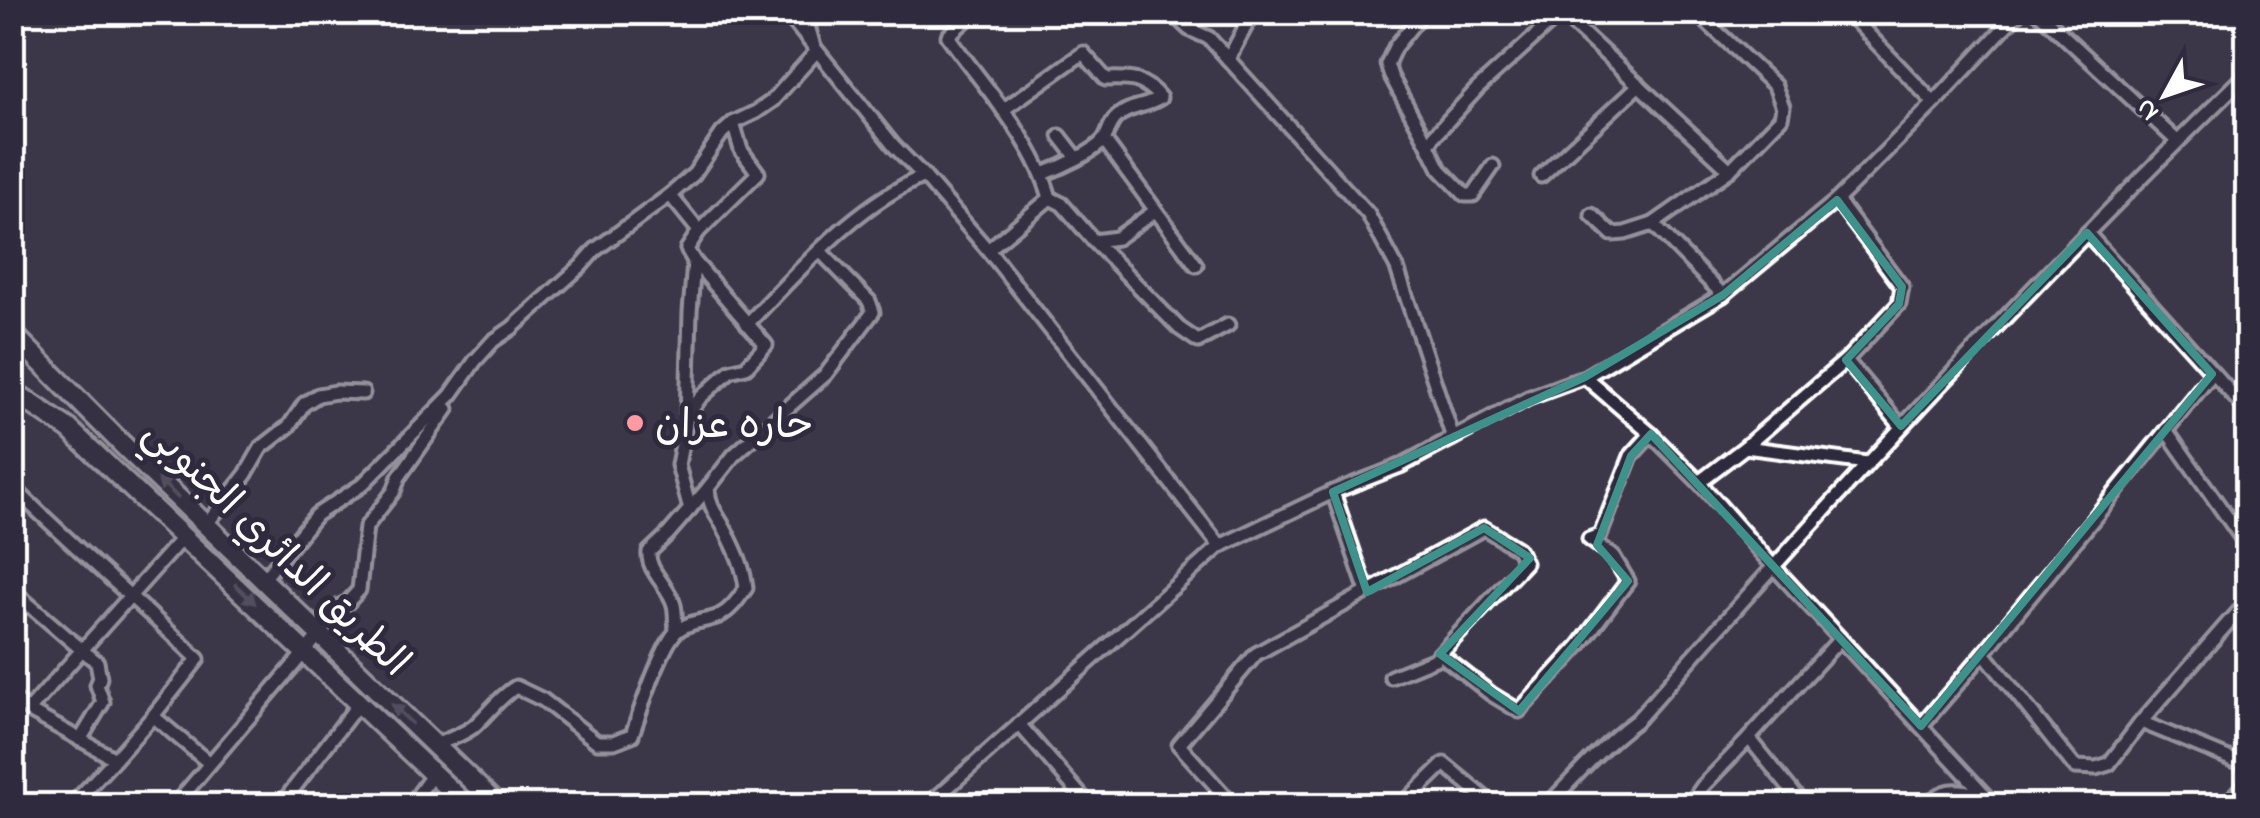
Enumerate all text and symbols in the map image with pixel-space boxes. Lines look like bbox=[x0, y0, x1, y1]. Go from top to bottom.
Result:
north arrow bbox=[2115, 45, 2215, 145]
text: N bbox=[2127, 88, 2170, 129]
place label: حاره عزان bbox=[655, 398, 812, 457]
street label: الطريق الدائري الجنوبي bbox=[127, 406, 422, 693]
marker: حاره عزان bbox=[624, 412, 646, 434]
one-way arrow bbox=[156, 477, 180, 500]
one-way arrow bbox=[232, 582, 256, 605]
one-way arrow bbox=[391, 703, 415, 726]

